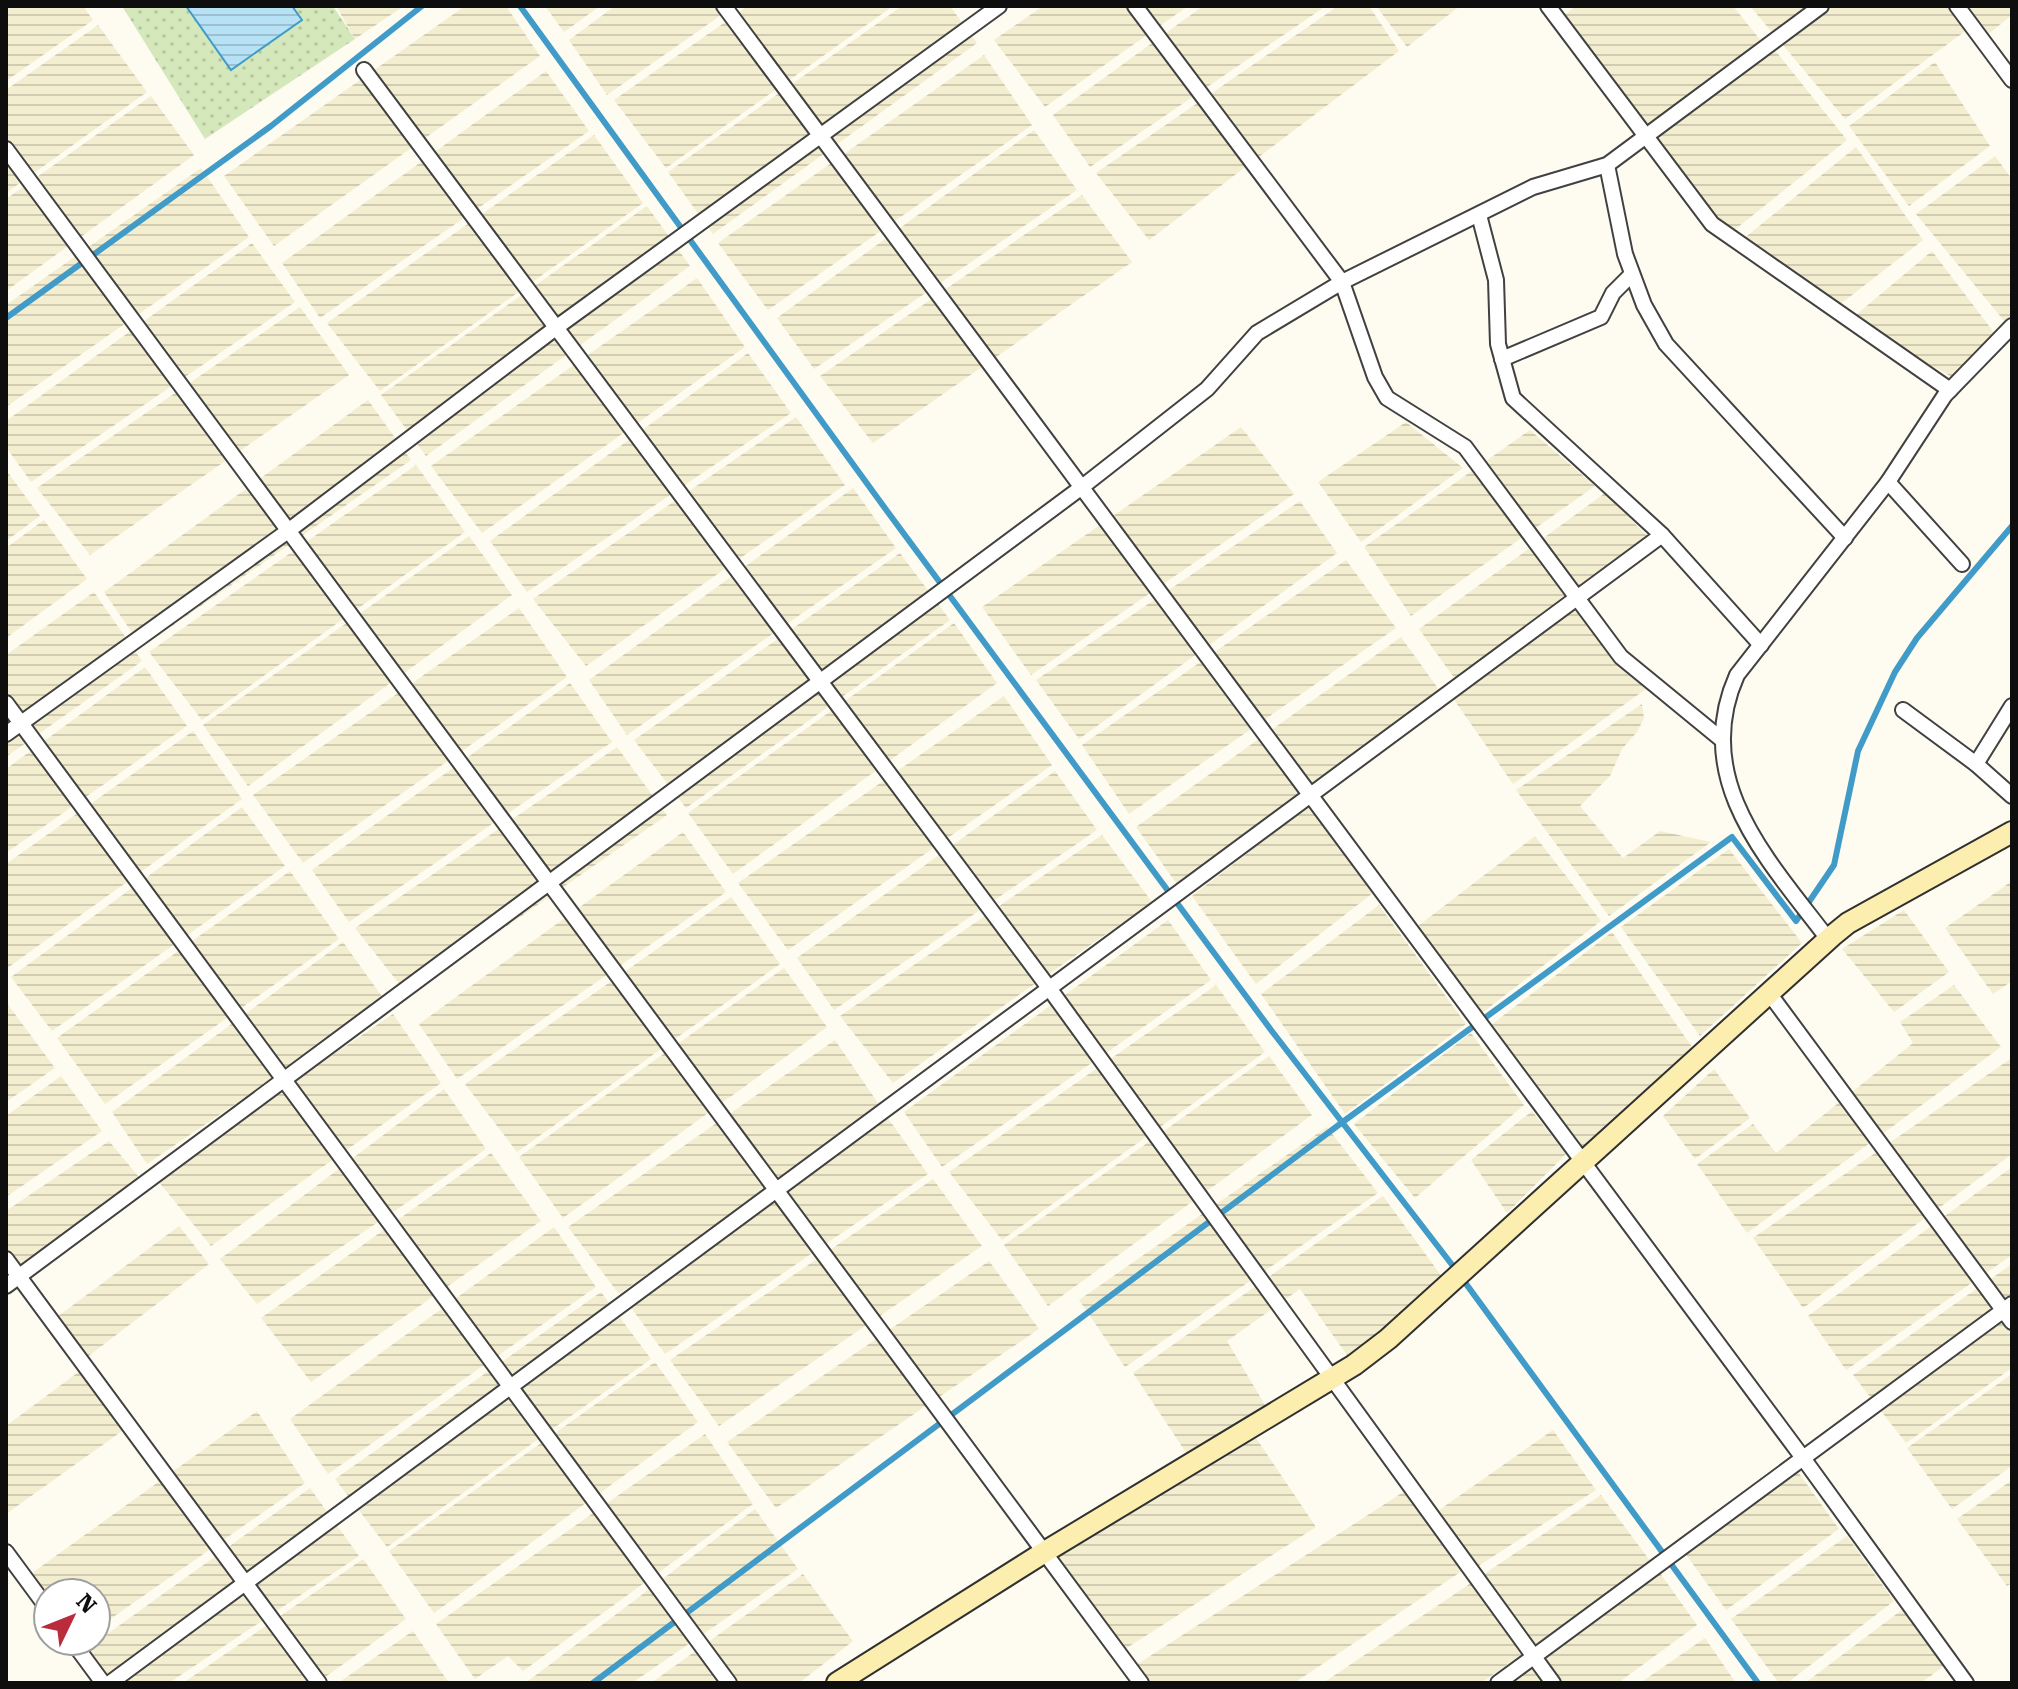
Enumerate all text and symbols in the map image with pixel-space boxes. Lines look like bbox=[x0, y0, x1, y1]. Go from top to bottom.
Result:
north arrow bbox=[32, 1577, 112, 1657]
text: N bbox=[71, 1589, 101, 1618]

